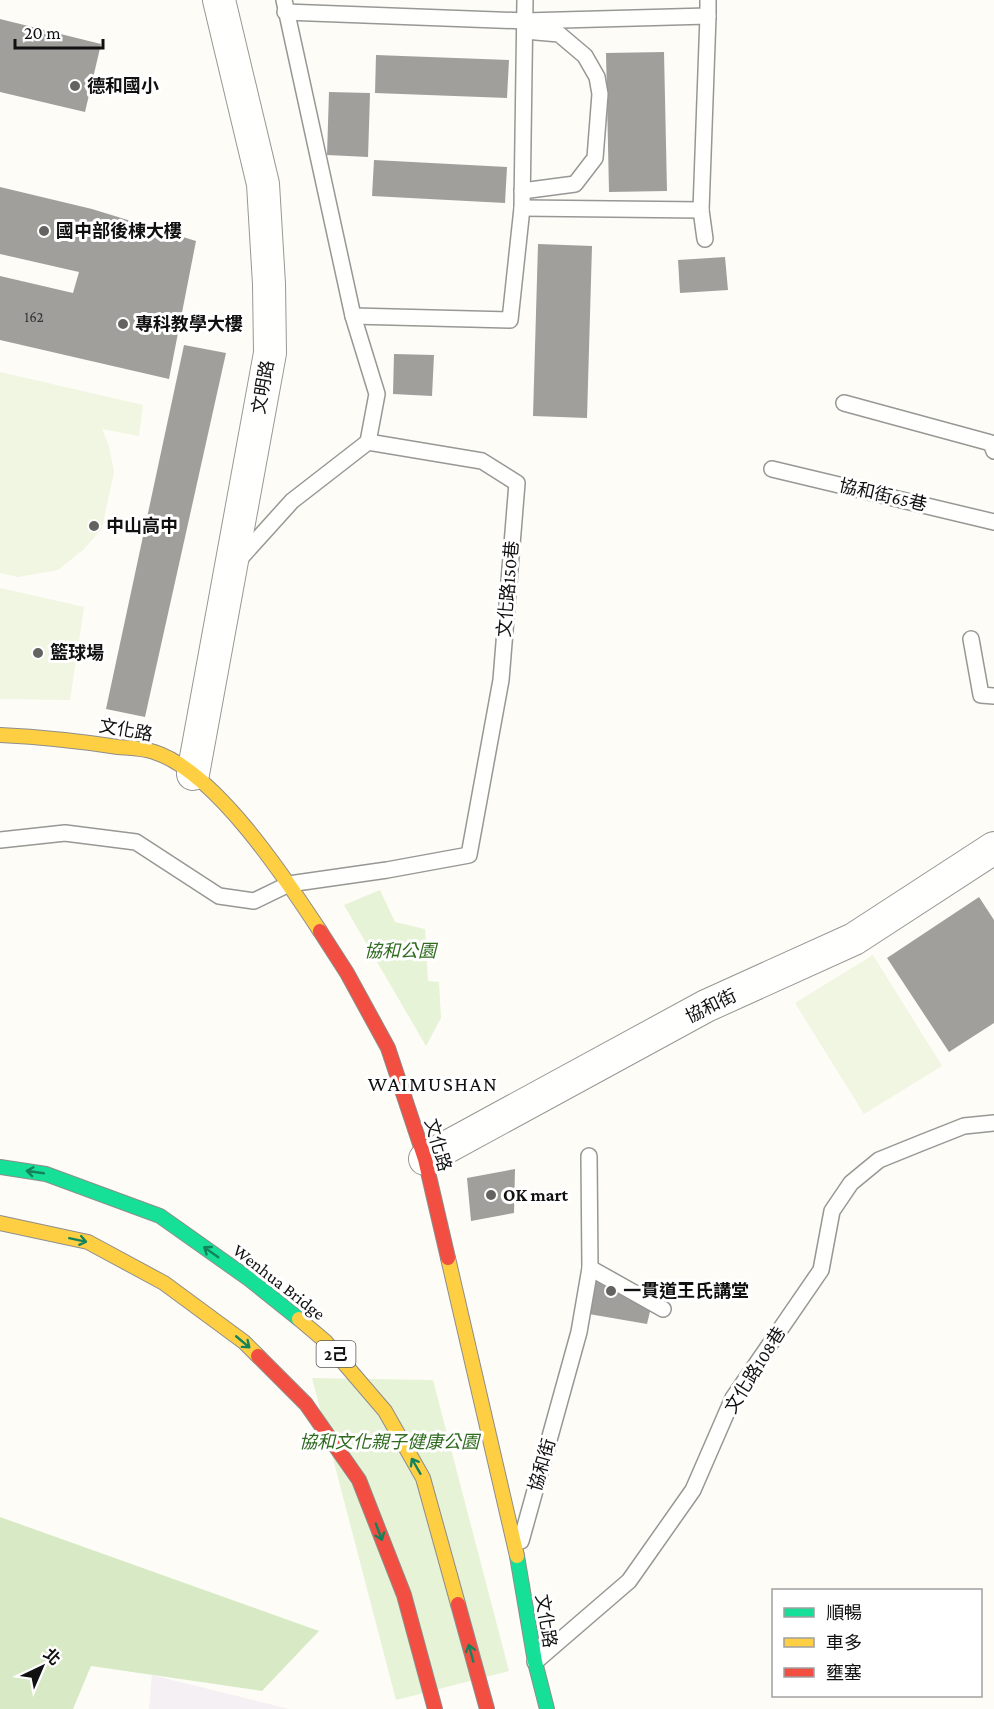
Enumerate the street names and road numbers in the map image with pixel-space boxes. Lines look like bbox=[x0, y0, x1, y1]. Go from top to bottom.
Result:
street label: 文明路 bbox=[248, 359, 278, 415]
street label: 協和街65巷 bbox=[837, 475, 929, 515]
street label: 文化路150巷 bbox=[494, 540, 522, 638]
street label: 文化路 bbox=[98, 715, 154, 745]
street label: 協和街 bbox=[682, 985, 740, 1027]
street label: 文化路 bbox=[421, 1116, 455, 1174]
street label: Wenhua Bridge bbox=[229, 1240, 329, 1324]
street label: 文化路108巷 bbox=[721, 1323, 789, 1417]
road number: 2己 bbox=[316, 1341, 356, 1367]
street label: 協和街 bbox=[525, 1436, 559, 1494]
street label: 文化路 bbox=[532, 1593, 560, 1649]

